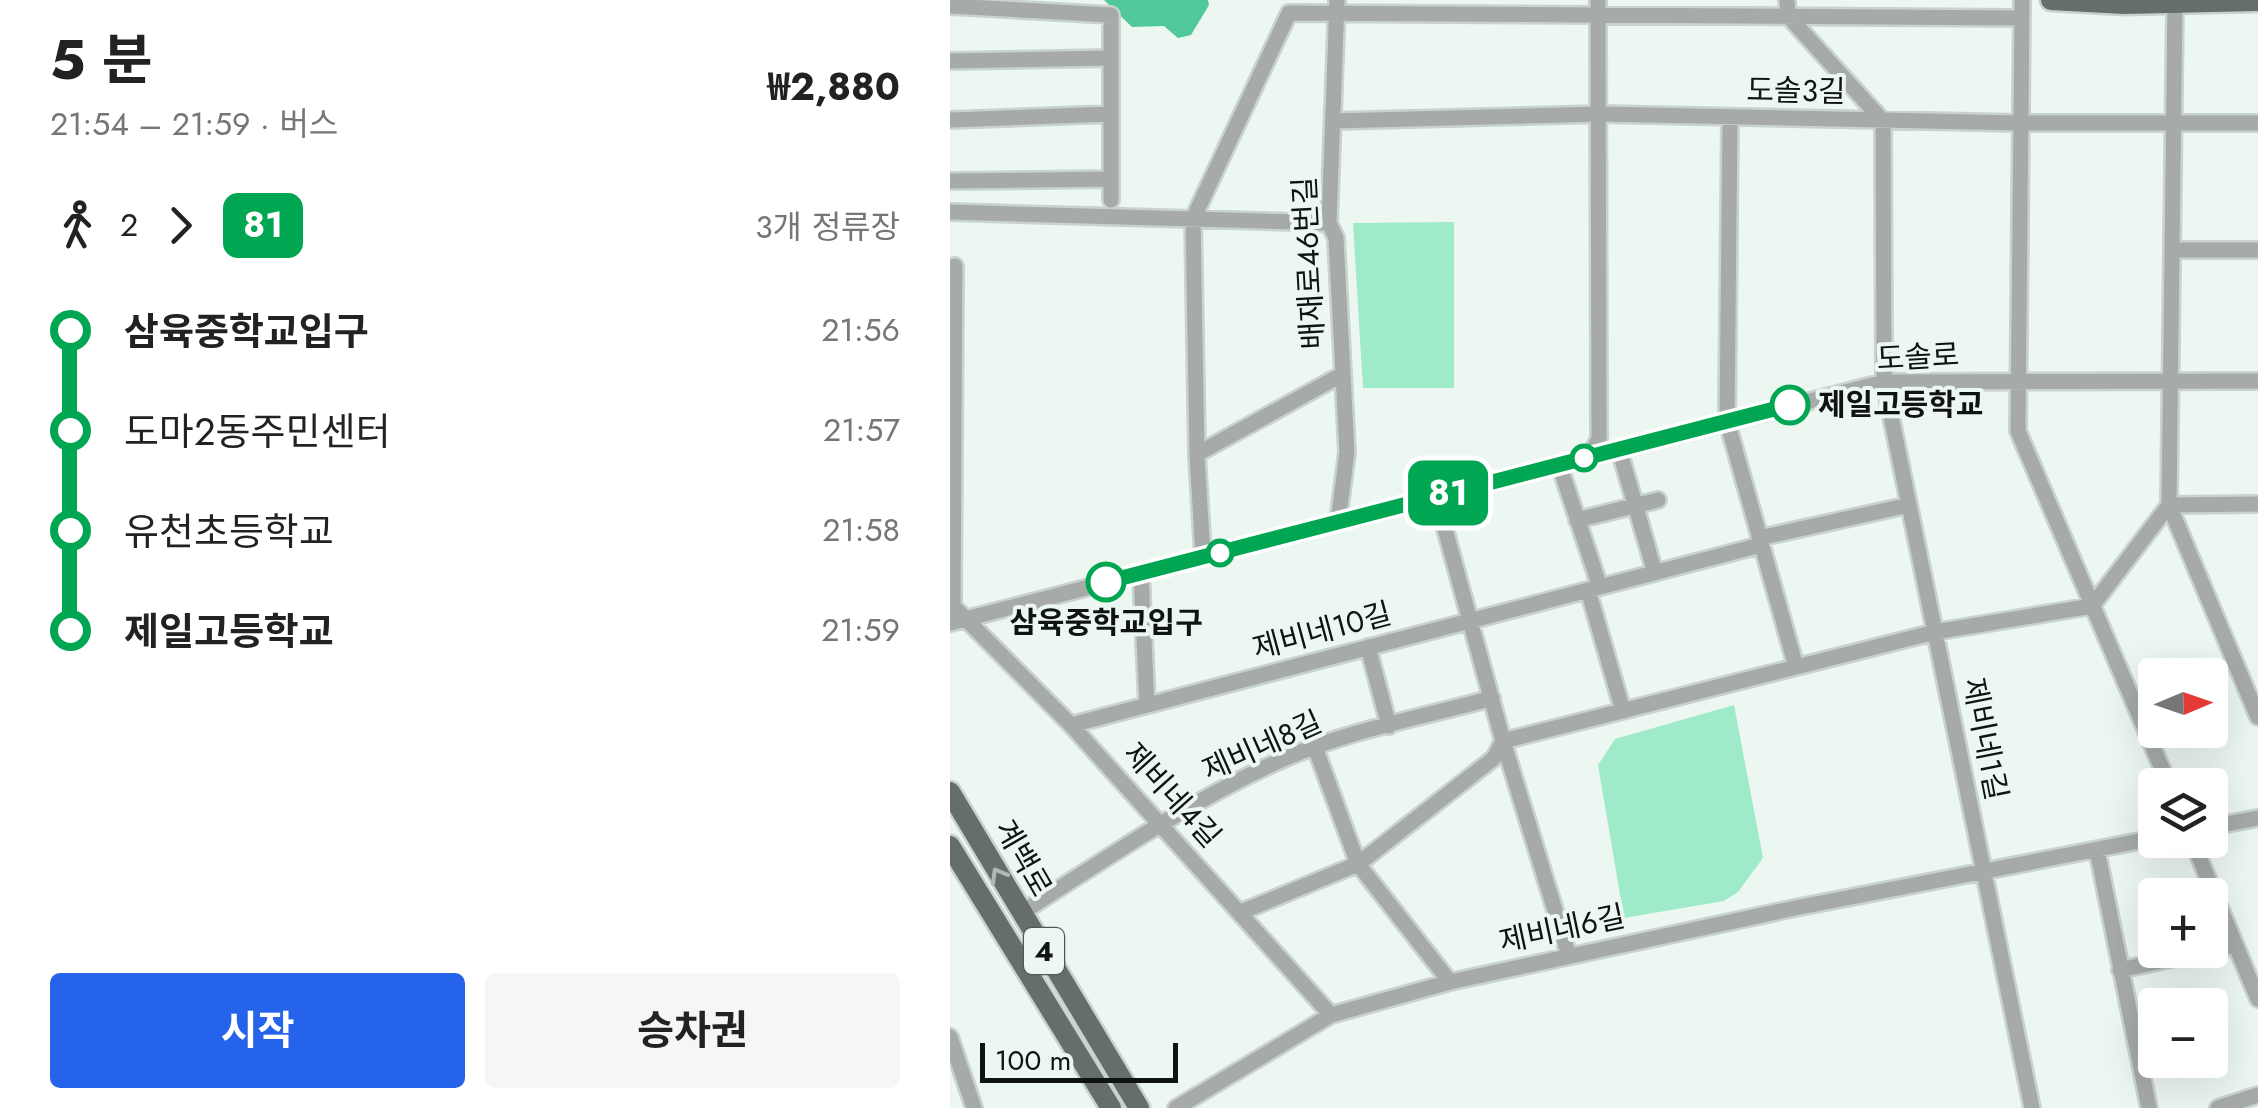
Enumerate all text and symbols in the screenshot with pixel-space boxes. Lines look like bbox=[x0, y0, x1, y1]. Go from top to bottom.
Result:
text: 5 분 bbox=[50, 20, 153, 100]
text: ₩2,880 bbox=[768, 59, 900, 114]
street label: 도솔3길 bbox=[1746, 68, 1846, 113]
text: 21:54 – 21:59 · 버스 bbox=[50, 101, 338, 147]
street label: 배재로46번길 bbox=[1283, 176, 1334, 350]
icon: walk bbox=[50, 198, 105, 253]
icon: forward bbox=[153, 198, 208, 253]
text: 81 bbox=[243, 200, 283, 250]
text: 2 bbox=[120, 202, 138, 248]
text: 3개 정류장 bbox=[755, 204, 900, 250]
text: 삼육중학교입구 bbox=[124, 304, 369, 359]
text: 21:56 bbox=[821, 307, 900, 353]
street label: 도솔로 bbox=[1875, 333, 1960, 380]
place label: 제일고등학교 bbox=[1818, 383, 1984, 426]
marker: 제일고등학교 bbox=[1771, 386, 1809, 424]
text: 도마2동주민센터 bbox=[124, 404, 390, 459]
text: 21:57 bbox=[823, 407, 900, 453]
unlabelled marker bbox=[1571, 445, 1597, 471]
line badge: 81 bbox=[1403, 460, 1493, 526]
text: 81 bbox=[1428, 468, 1468, 518]
text: 유천초등학교 bbox=[124, 504, 334, 559]
text: 21:58 bbox=[822, 507, 900, 553]
unlabelled marker bbox=[1207, 540, 1233, 566]
marker: 삼육중학교입구 bbox=[1087, 563, 1125, 601]
street label: 제비네10길 bbox=[1248, 591, 1396, 670]
place label: 삼육중학교입구 bbox=[1009, 601, 1203, 644]
text: 제일고등학교 bbox=[124, 604, 334, 659]
text: 21:59 bbox=[821, 607, 900, 653]
north arrow bbox=[2138, 658, 2228, 748]
map controls bbox=[2138, 658, 2228, 1078]
street label: 제비네1길 bbox=[1953, 674, 2018, 804]
street label: 제비네8길 bbox=[1195, 700, 1328, 791]
street label: 제비네4길 bbox=[1114, 733, 1231, 857]
button: layers bbox=[2138, 768, 2228, 858]
street label: 계백로 bbox=[984, 811, 1063, 904]
one-way arrow bbox=[991, 868, 1011, 886]
button: + bbox=[2138, 878, 2228, 968]
street label: 제비네6길 bbox=[1495, 894, 1629, 963]
road number: 4 bbox=[1024, 928, 1064, 974]
button: 시작 bbox=[50, 973, 465, 1088]
button: 승차권 bbox=[485, 973, 900, 1088]
button: − bbox=[2138, 988, 2228, 1078]
scale bar bbox=[980, 1038, 1178, 1082]
text: 100 m bbox=[995, 1040, 1071, 1081]

